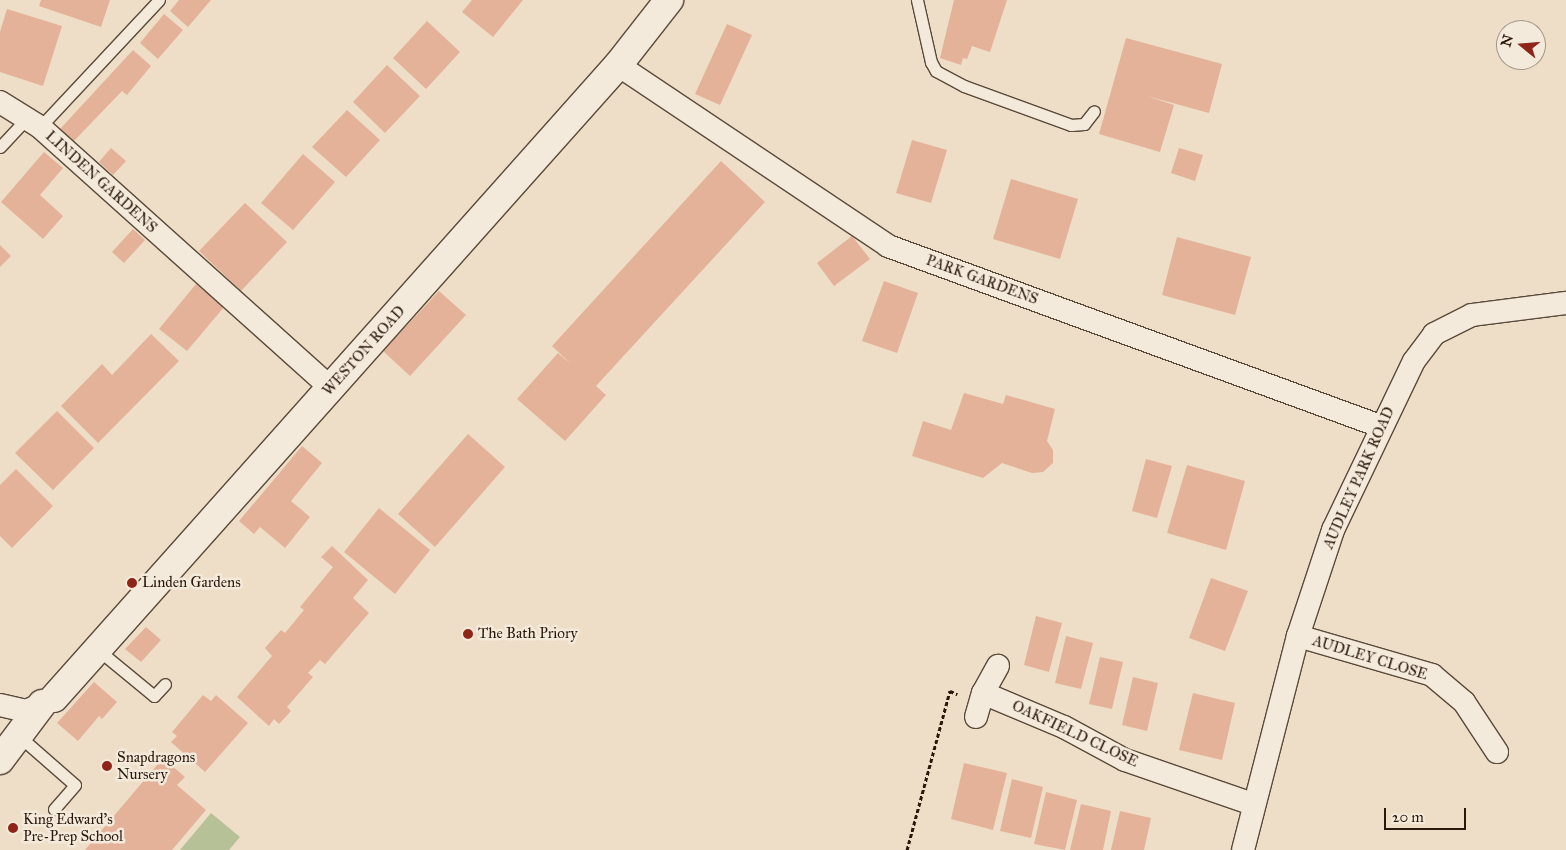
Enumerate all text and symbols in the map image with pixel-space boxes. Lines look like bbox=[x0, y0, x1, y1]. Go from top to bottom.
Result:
north arrow bbox=[1496, 20, 1546, 70]
text: N bbox=[1497, 33, 1517, 49]
street label: LINDEN GARDENS bbox=[42, 127, 160, 237]
street label: PARK GARDENS bbox=[923, 251, 1041, 309]
street label: WESTON ROAD bbox=[319, 302, 409, 400]
street label: AUDLEY PARK ROAD bbox=[1320, 404, 1398, 552]
place label: Linden Gardens bbox=[142, 574, 241, 592]
marker: Linden Gardens bbox=[126, 577, 138, 589]
place label: The Bath Priory bbox=[478, 625, 578, 643]
marker: The Bath Priory bbox=[462, 628, 474, 640]
street label: AUDLEY CLOSE bbox=[1310, 632, 1430, 684]
street label: OAKFIELD CLOSE bbox=[1009, 697, 1141, 771]
place label: Snapdragons Nursery bbox=[117, 748, 195, 783]
marker: Snapdragons Nursery bbox=[101, 760, 113, 772]
scale bar bbox=[1386, 798, 1468, 830]
text: 20 m bbox=[1392, 808, 1424, 826]
place label: King Edward's Pre-Prep School bbox=[23, 810, 123, 845]
marker: King Edward's Pre-Prep School bbox=[7, 822, 19, 834]

